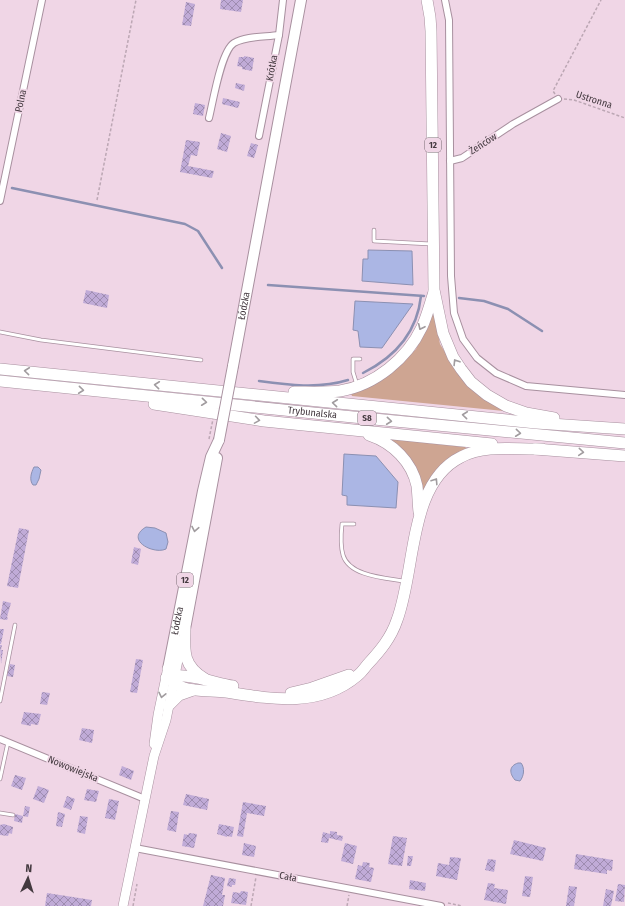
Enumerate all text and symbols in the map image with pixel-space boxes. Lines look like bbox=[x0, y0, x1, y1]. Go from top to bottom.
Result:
street label: Krótka bbox=[264, 54, 280, 82]
street label: Polna bbox=[13, 88, 29, 113]
street label: Ustronna bbox=[574, 89, 614, 111]
street label: Żeńców bbox=[466, 129, 499, 157]
road number: 12 bbox=[425, 138, 441, 152]
street label: Łódzka bbox=[236, 291, 253, 321]
one-way arrow bbox=[418, 323, 426, 330]
one-way arrow bbox=[453, 359, 461, 366]
one-way arrow bbox=[24, 367, 30, 376]
one-way arrow bbox=[154, 380, 160, 389]
one-way arrow bbox=[78, 385, 84, 394]
one-way arrow bbox=[201, 397, 207, 406]
one-way arrow bbox=[332, 398, 338, 407]
street label: Trybunalska bbox=[287, 404, 338, 421]
road number: S8 bbox=[358, 411, 376, 425]
one-way arrow bbox=[462, 411, 468, 420]
one-way arrow bbox=[254, 415, 260, 424]
one-way arrow bbox=[386, 416, 392, 425]
one-way arrow bbox=[515, 428, 521, 437]
one-way arrow bbox=[578, 448, 584, 457]
one-way arrow bbox=[430, 478, 438, 485]
one-way arrow bbox=[191, 526, 199, 532]
road number: 12 bbox=[177, 573, 193, 587]
street label: Łódzka bbox=[169, 606, 186, 636]
one-way arrow bbox=[159, 692, 167, 699]
street label: Nowowiejska bbox=[46, 753, 100, 785]
north arrow bbox=[8, 858, 48, 898]
text: N bbox=[25, 862, 32, 875]
street label: Cała bbox=[278, 869, 298, 885]

